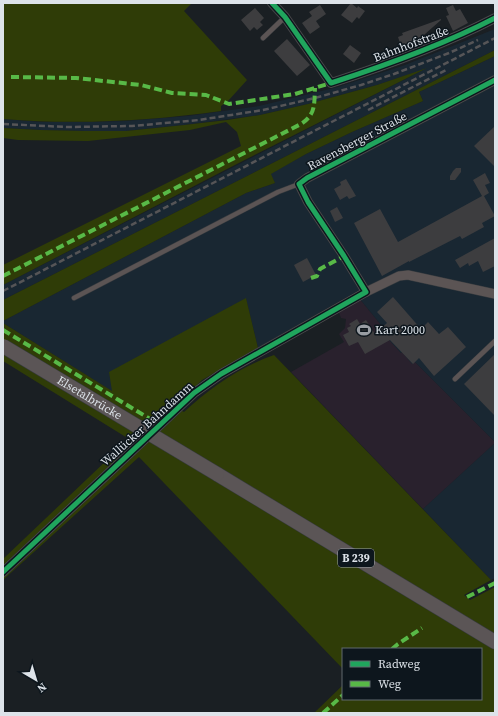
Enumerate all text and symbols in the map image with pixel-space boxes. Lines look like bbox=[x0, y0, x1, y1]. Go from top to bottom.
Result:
street label: Bahnhofstraße bbox=[371, 22, 451, 66]
street label: Ravensberger Straße bbox=[305, 108, 409, 174]
sports icon: Kart 2000 bbox=[356, 322, 372, 338]
place label: Kart 2000 bbox=[375, 322, 425, 338]
street label: Elsetalbrücke bbox=[54, 372, 125, 423]
street label: Wallücker Bahndamm bbox=[97, 378, 197, 470]
road number: B 239 bbox=[338, 549, 374, 567]
legend bbox=[342, 648, 482, 700]
text: Radweg bbox=[378, 656, 420, 672]
north arrow bbox=[16, 660, 56, 700]
text: Weg bbox=[378, 676, 401, 692]
text: N bbox=[34, 679, 50, 696]

